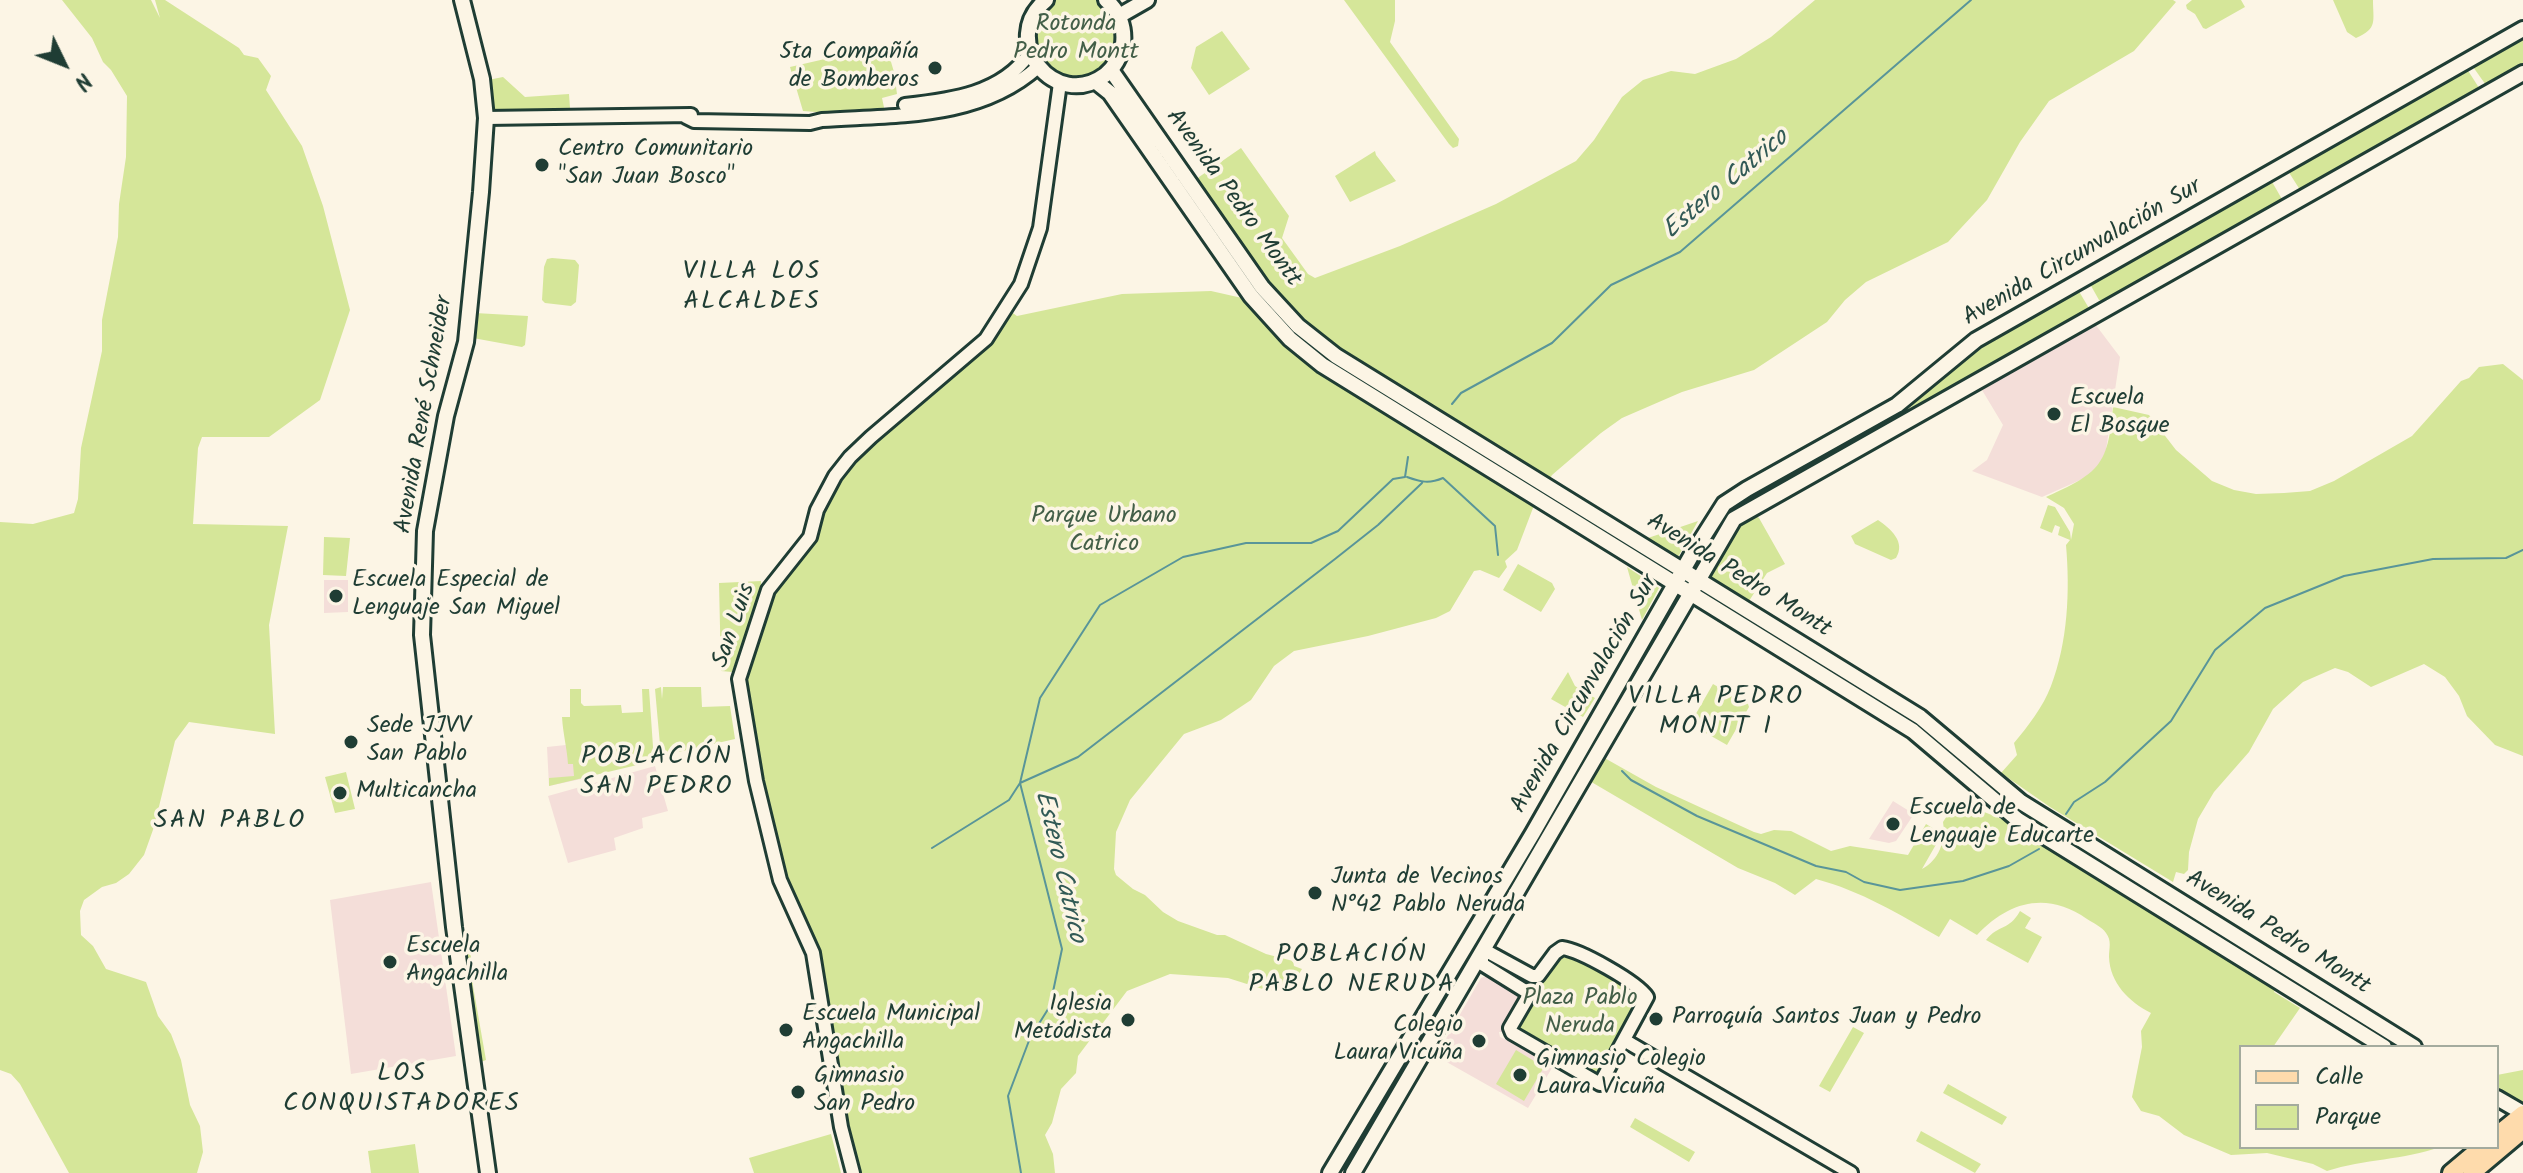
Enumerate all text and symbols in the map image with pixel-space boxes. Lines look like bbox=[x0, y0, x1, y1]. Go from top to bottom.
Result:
park label: Rotonda Pedro Montt bbox=[1013, 12, 1139, 68]
north arrow bbox=[24, 24, 104, 104]
place label: 5ta Compañía de Bomberos bbox=[779, 40, 919, 96]
marker: 5ta Compañía de Bomberos bbox=[926, 59, 944, 77]
text: N bbox=[64, 64, 99, 98]
street label: Avenida Pedro Montt bbox=[1158, 105, 1306, 293]
water label: Estero Catrico bbox=[1658, 124, 1796, 248]
place label: Centro Comunitario "San Juan Bosco" bbox=[558, 137, 753, 193]
marker: Centro Comunitario "San Juan Bosco" bbox=[533, 156, 551, 174]
street label: Avenida Circunvalación Sur bbox=[1959, 174, 2207, 334]
district label: VILLA LOS ALCALDES bbox=[683, 258, 821, 320]
street label: Avenida René Schneider bbox=[391, 294, 461, 536]
place label: Escuela El Bosque bbox=[2070, 386, 2170, 442]
marker: Escuela El Bosque bbox=[2045, 405, 2063, 423]
park label: Parque Urbano Catrico bbox=[1031, 504, 1177, 560]
street label: Avenida Pedro Montt bbox=[1640, 509, 1836, 645]
place label: Escuela Especial de Lenguaje San Miguel bbox=[352, 568, 560, 624]
street label: Avenida Circunvalación Sur bbox=[1506, 571, 1666, 819]
street label: San Luis bbox=[708, 580, 764, 672]
marker: Escuela Especial de Lenguaje San Miguel bbox=[327, 587, 345, 605]
district label: VILLA PEDRO MONTT I bbox=[1628, 683, 1804, 744]
place label: Sede JJVV San Pablo bbox=[367, 714, 471, 770]
marker: Sede JJVV San Pablo bbox=[342, 733, 360, 751]
district label: POBLACIÓN SAN PEDRO bbox=[581, 743, 733, 804]
place label: Multicancha bbox=[356, 779, 477, 807]
marker: Multicancha bbox=[331, 784, 349, 802]
water label: Estero Catrico bbox=[1025, 788, 1091, 946]
place label: Escuela de Lenguaje Educarte bbox=[1909, 796, 2094, 852]
district label: SAN PABLO bbox=[154, 807, 306, 839]
marker: Escuela de Lenguaje Educarte bbox=[1884, 815, 1902, 833]
place label: Junta de Vecinos N°42 Pablo Neruda bbox=[1331, 865, 1525, 921]
street label: Avenida Pedro Montt bbox=[2179, 866, 2375, 1002]
marker: Junta de Vecinos N°42 Pablo Neruda bbox=[1306, 884, 1324, 902]
place label: Escuela Angachilla bbox=[406, 934, 508, 990]
district label: POBLACIÓN PABLO NERUDA bbox=[1248, 941, 1456, 1002]
marker: Escuela Angachilla bbox=[381, 953, 399, 971]
park label: Plaza Pablo Neruda bbox=[1522, 986, 1638, 1042]
place label: Iglesia Metódista bbox=[1014, 992, 1112, 1048]
place label: Escuela Municipal Angachilla bbox=[802, 1002, 980, 1058]
place label: Parroquía Santos Juan y Pedro bbox=[1672, 1005, 1981, 1033]
marker: Parroquía Santos Juan y Pedro bbox=[1647, 1010, 1665, 1028]
marker: Iglesia Metódista bbox=[1119, 1011, 1137, 1029]
place label: Colegio Laura Vicuña bbox=[1334, 1013, 1463, 1069]
marker: Escuela Municipal Angachilla bbox=[777, 1021, 795, 1039]
marker: Colegio Laura Vicuña bbox=[1470, 1032, 1488, 1050]
legend bbox=[2239, 1045, 2499, 1149]
place label: Gimnasio Colegio Laura Vicuña bbox=[1536, 1047, 1706, 1103]
text: Calle bbox=[2315, 1058, 2363, 1097]
district label: LOS CONQUISTADORES bbox=[283, 1060, 521, 1122]
place label: Gimnasio San Pedro bbox=[814, 1064, 915, 1120]
marker: Gimnasio Colegio Laura Vicuña bbox=[1511, 1066, 1529, 1084]
marker: Gimnasio San Pedro bbox=[789, 1083, 807, 1101]
text: Parque bbox=[2315, 1098, 2381, 1137]

